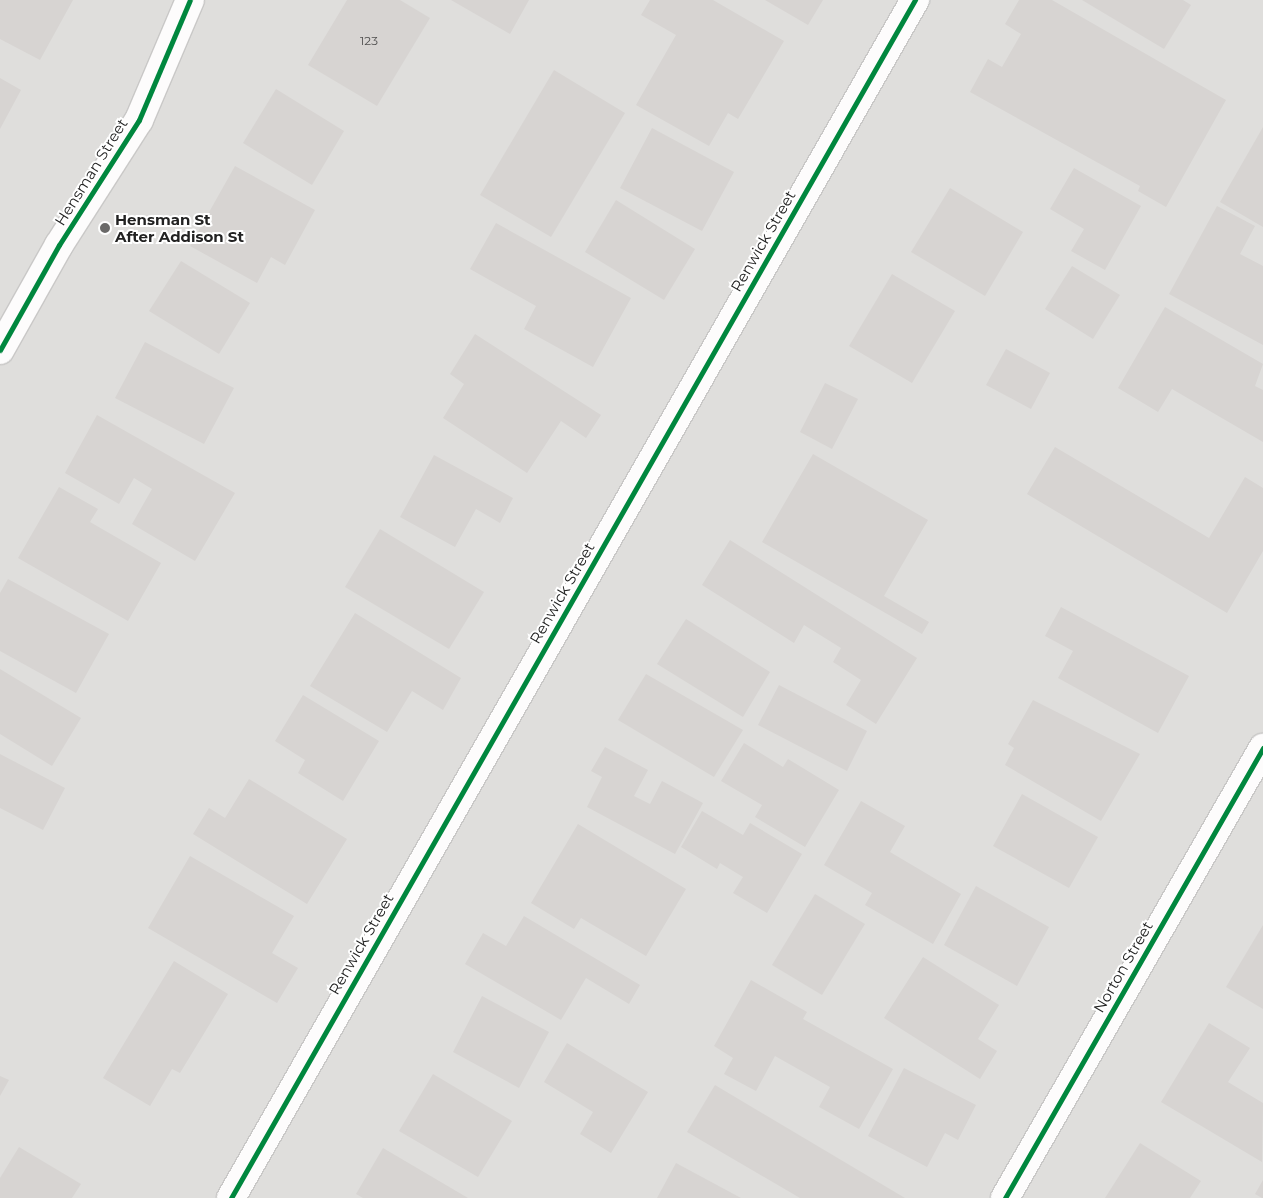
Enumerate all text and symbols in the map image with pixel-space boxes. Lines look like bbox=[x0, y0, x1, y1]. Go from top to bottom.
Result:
house number: 123 bbox=[360, 34, 378, 48]
street label: Hensman Street bbox=[51, 115, 131, 229]
street label: Renwick Street bbox=[727, 187, 799, 295]
place label: Hensman St After Addison St bbox=[115, 210, 244, 245]
marker: Hensman St After Addison St bbox=[99, 222, 111, 234]
street label: Renwick Street bbox=[526, 539, 598, 647]
street label: Renwick Street bbox=[325, 890, 397, 998]
street label: Norton Street bbox=[1090, 918, 1156, 1016]

